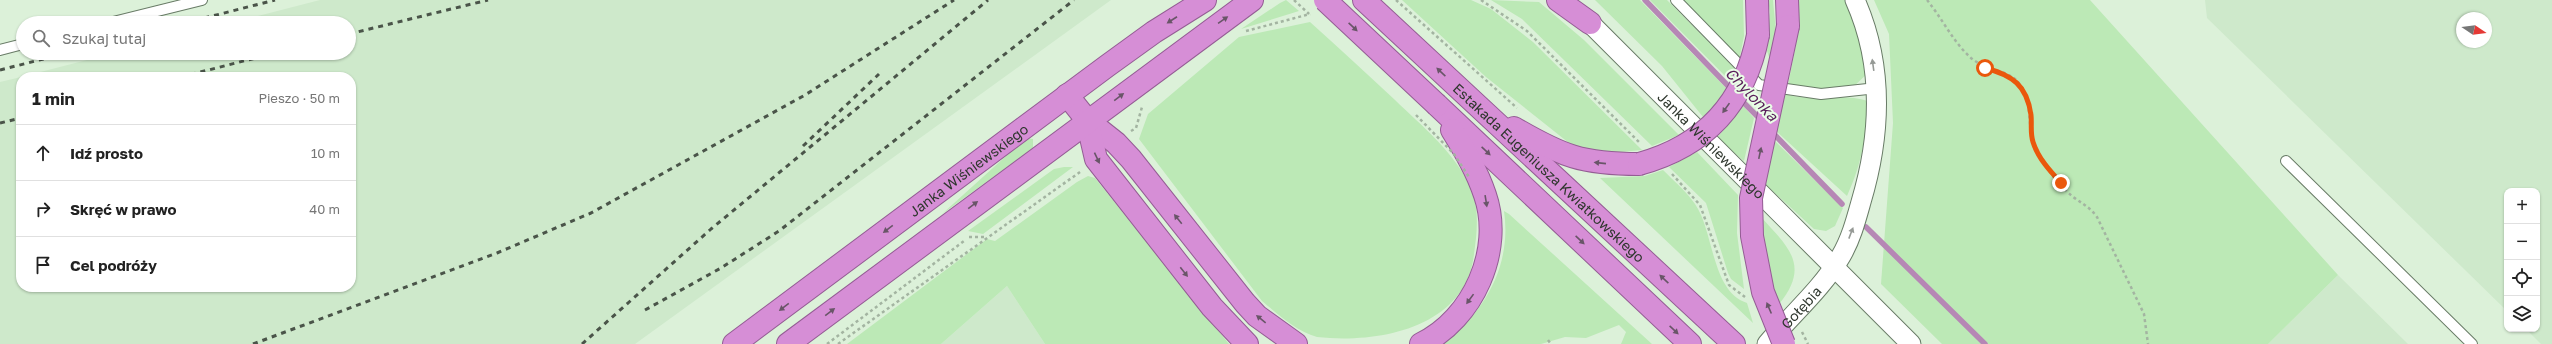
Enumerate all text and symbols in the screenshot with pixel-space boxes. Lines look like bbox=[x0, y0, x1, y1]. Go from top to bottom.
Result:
north arrow bbox=[2456, 12, 2492, 48]
search box bbox=[16, 16, 356, 60]
one-way arrow bbox=[1218, 16, 1229, 24]
one-way arrow bbox=[1166, 17, 1178, 24]
one-way arrow bbox=[1348, 22, 1359, 31]
icon: search bbox=[30, 27, 52, 49]
text: Szukaj tutaj bbox=[62, 29, 146, 47]
one-way arrow bbox=[1870, 59, 1876, 71]
route start bbox=[1976, 59, 1994, 77]
water label: Chylonka bbox=[1721, 64, 1782, 125]
one-way arrow bbox=[1436, 67, 1446, 77]
street label: Estakada Eugeniusza Kwiatkowskiego bbox=[1450, 79, 1649, 265]
text: 1 min bbox=[32, 88, 75, 109]
street label: Janka Wiśniewskiego bbox=[1655, 88, 1769, 202]
text: Pieszo · 50 m bbox=[258, 90, 340, 106]
one-way arrow bbox=[1113, 93, 1124, 101]
one-way arrow bbox=[1722, 103, 1730, 114]
street label: Janka Wiśniewskiego bbox=[905, 120, 1031, 219]
icon: ahead bbox=[32, 142, 54, 164]
text: Idź prosto bbox=[70, 144, 143, 162]
text: 10 m bbox=[311, 145, 340, 161]
one-way arrow bbox=[1481, 146, 1491, 156]
one-way arrow bbox=[1757, 147, 1763, 159]
one-way arrow bbox=[1095, 152, 1101, 164]
one-way arrow bbox=[1594, 160, 1606, 166]
route end bbox=[2052, 174, 2070, 192]
map controls bbox=[2504, 188, 2540, 332]
button: + bbox=[2504, 188, 2540, 224]
one-way arrow bbox=[1483, 195, 1489, 208]
icon: right bbox=[32, 198, 54, 220]
text: Skręć w prawo bbox=[70, 200, 177, 218]
text: 40 m bbox=[309, 201, 340, 217]
one-way arrow bbox=[968, 201, 979, 209]
one-way arrow bbox=[1174, 214, 1182, 225]
button: − bbox=[2504, 224, 2540, 260]
one-way arrow bbox=[882, 225, 893, 234]
one-way arrow bbox=[1848, 227, 1854, 239]
one-way arrow bbox=[1575, 235, 1585, 245]
icon: arrive bbox=[32, 254, 54, 276]
text: Cel podróży bbox=[70, 256, 157, 274]
button: locate bbox=[2504, 260, 2540, 296]
one-way arrow bbox=[1180, 267, 1189, 278]
one-way arrow bbox=[1659, 275, 1670, 284]
street label: Gołębia bbox=[1777, 282, 1824, 332]
one-way arrow bbox=[1466, 294, 1474, 305]
button: layers bbox=[2504, 296, 2540, 332]
one-way arrow bbox=[1766, 302, 1773, 314]
one-way arrow bbox=[778, 303, 789, 311]
one-way arrow bbox=[825, 308, 835, 316]
one-way arrow bbox=[1256, 315, 1267, 323]
one-way arrow bbox=[1670, 325, 1679, 334]

